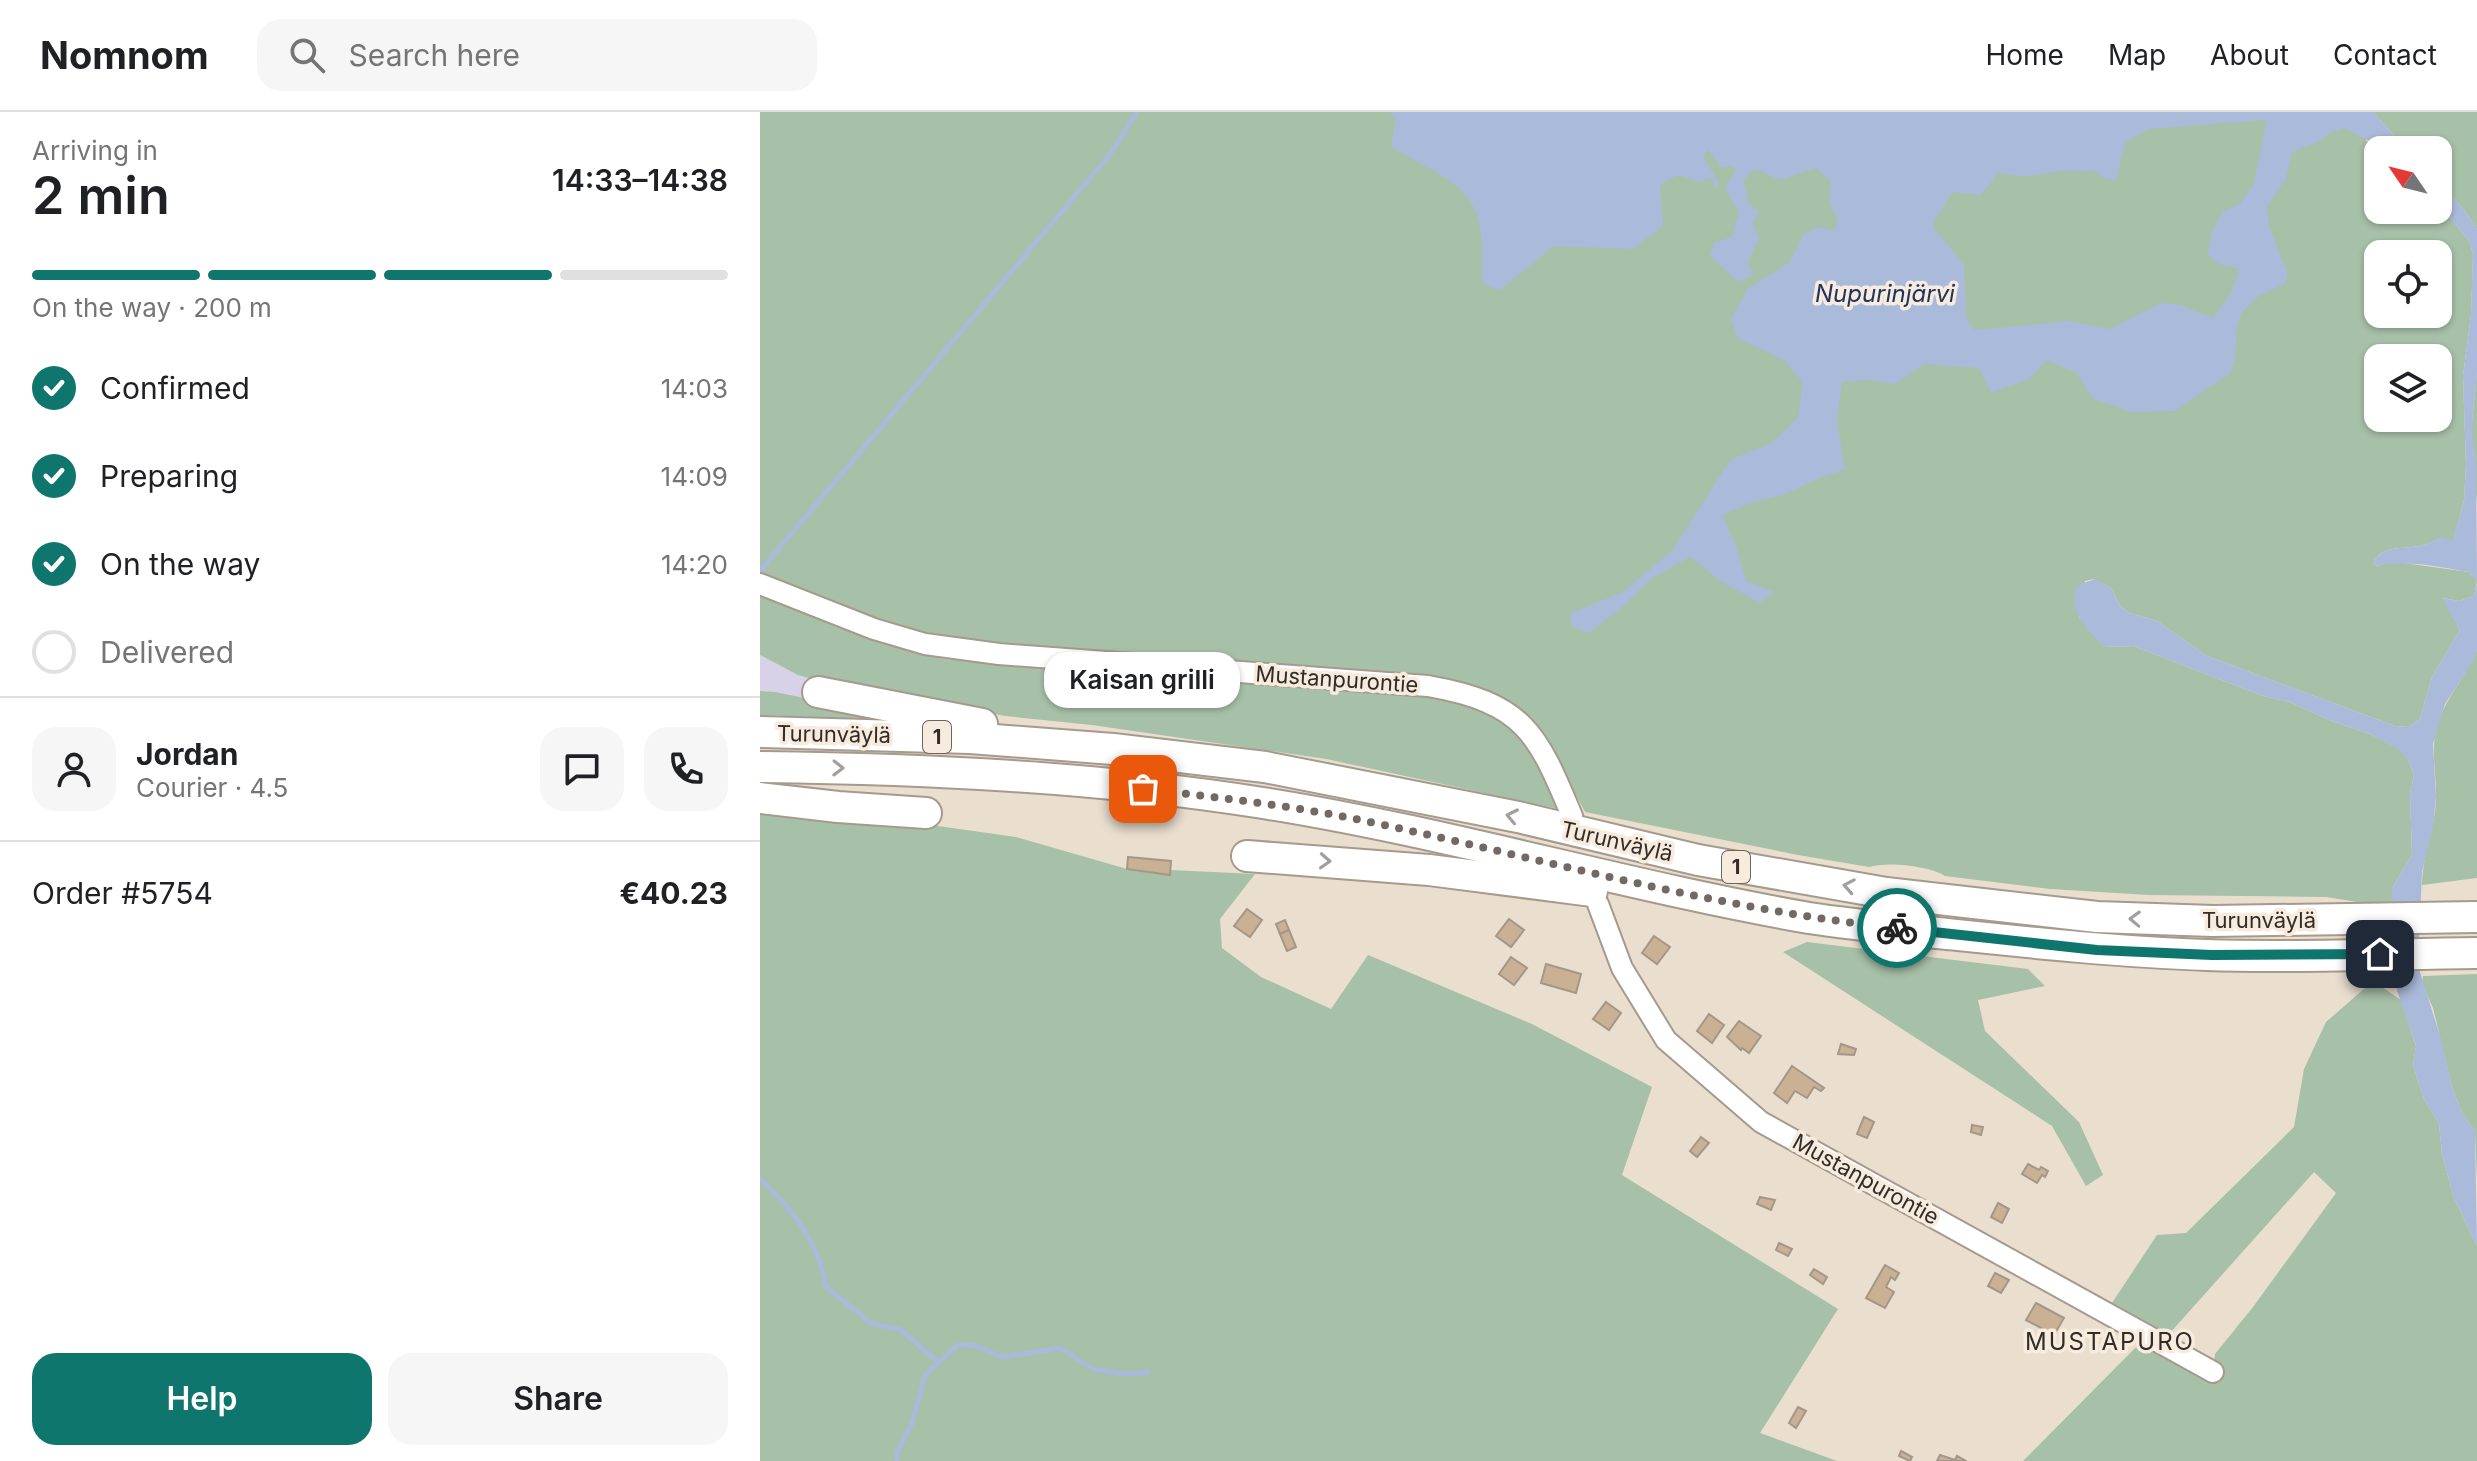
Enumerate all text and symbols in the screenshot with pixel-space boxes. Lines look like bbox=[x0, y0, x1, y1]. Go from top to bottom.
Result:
search box bbox=[257, 19, 817, 91]
text: Nomnom bbox=[40, 32, 209, 78]
icon: search bbox=[285, 33, 329, 77]
text: Search here bbox=[349, 37, 520, 73]
text: Home bbox=[1985, 38, 2064, 72]
text: Map bbox=[2108, 38, 2166, 72]
text: About bbox=[2210, 38, 2289, 72]
text: Contact bbox=[2333, 38, 2437, 72]
text: Arriving in bbox=[32, 135, 158, 166]
north arrow bbox=[2364, 136, 2452, 224]
map controls bbox=[2364, 136, 2452, 432]
text: 14:33–14:38 bbox=[552, 162, 728, 198]
text: 2 min bbox=[32, 164, 170, 227]
button: locate bbox=[2364, 240, 2452, 328]
water label: Nupurinjärvi bbox=[1815, 279, 1956, 308]
text: On the way · 200 m bbox=[32, 292, 272, 323]
button: layers bbox=[2364, 344, 2452, 432]
icon: check bbox=[32, 366, 76, 410]
text: Confirmed bbox=[100, 370, 250, 406]
text: 14:03 bbox=[661, 373, 728, 404]
icon: check bbox=[32, 454, 76, 498]
text: Preparing bbox=[100, 458, 238, 494]
text: 14:09 bbox=[661, 461, 728, 492]
icon: check bbox=[32, 542, 76, 586]
text: On the way bbox=[100, 546, 260, 582]
text: 14:20 bbox=[661, 549, 728, 580]
text: Delivered bbox=[100, 634, 234, 670]
callout: Kaisan grilli bbox=[1045, 653, 1241, 709]
street label: Mustanpurontie bbox=[1255, 660, 1419, 698]
text: Kaisan grilli bbox=[1069, 664, 1215, 695]
street label: Turunväylä bbox=[777, 720, 891, 748]
road number: 1 bbox=[923, 721, 951, 753]
button: person bbox=[32, 727, 116, 811]
button: chat bbox=[540, 727, 624, 811]
button: phone bbox=[644, 727, 728, 811]
text: Jordan bbox=[136, 736, 238, 772]
pin bbox=[1109, 755, 1177, 823]
one-way arrow bbox=[832, 760, 845, 777]
icon: bag bbox=[1121, 767, 1165, 811]
text: Courier · 4.5 bbox=[136, 772, 288, 803]
one-way arrow bbox=[1505, 809, 1519, 826]
street label: Turunväylä bbox=[1559, 816, 1675, 866]
road number: 1 bbox=[1722, 851, 1750, 883]
one-way arrow bbox=[1319, 852, 1332, 869]
text: Order #5754 bbox=[32, 875, 213, 911]
text: €40.23 bbox=[620, 875, 728, 911]
one-way arrow bbox=[1842, 879, 1856, 896]
courier bbox=[1857, 888, 1937, 968]
icon: bike bbox=[1875, 906, 1919, 950]
street label: Turunväylä bbox=[2202, 907, 2316, 933]
one-way arrow bbox=[2128, 910, 2141, 927]
pin bbox=[2346, 920, 2414, 988]
icon: home bbox=[2358, 932, 2402, 976]
street label: Mustanpurontie bbox=[1788, 1128, 1944, 1230]
district label: MUSTAPURO bbox=[2025, 1327, 2195, 1356]
button: Help bbox=[32, 1353, 372, 1445]
button: Share bbox=[388, 1353, 728, 1445]

